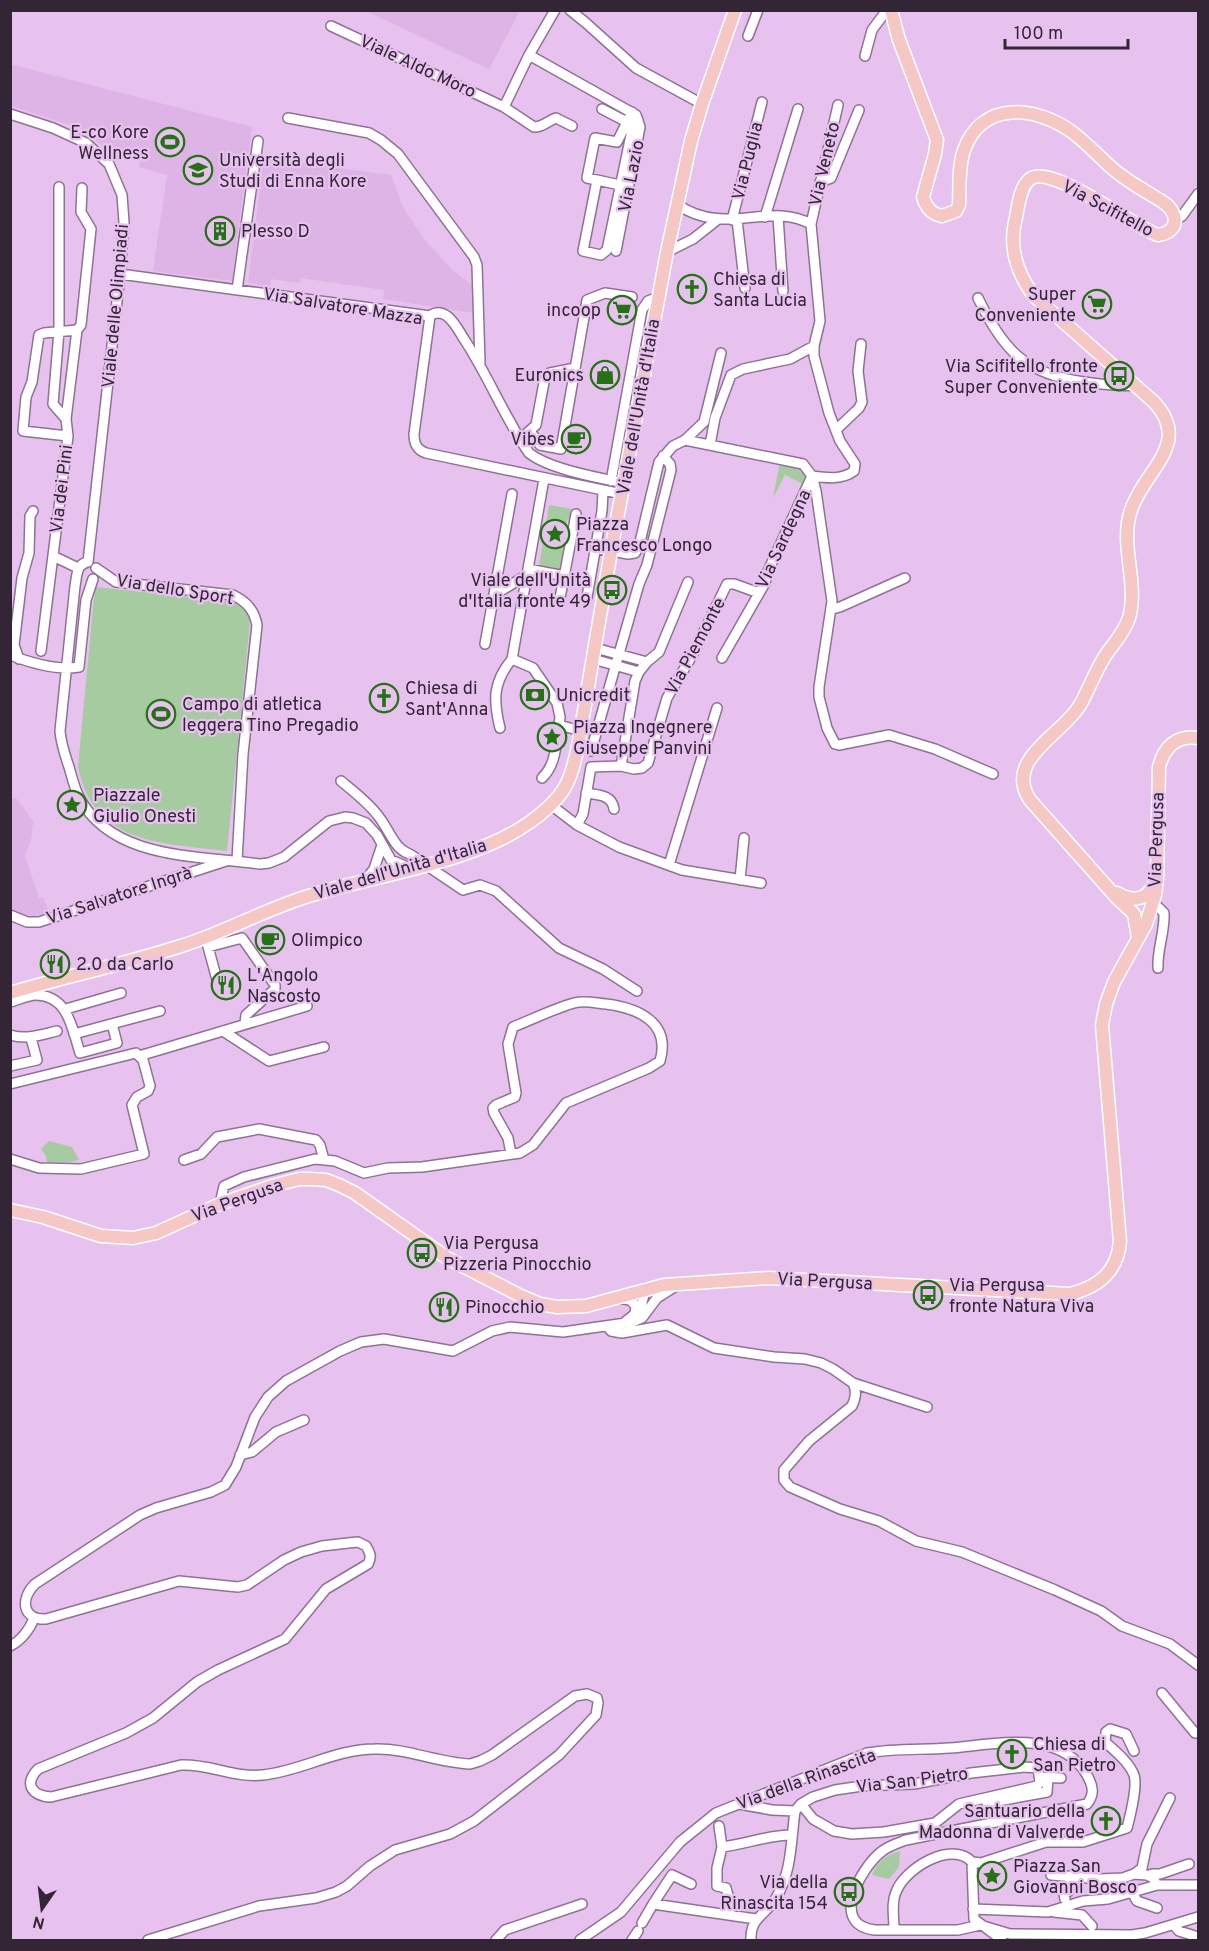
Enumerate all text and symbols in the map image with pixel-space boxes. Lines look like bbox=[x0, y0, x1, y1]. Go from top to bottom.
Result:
scale bar bbox=[1005, 12, 1128, 50]
text: 100 m bbox=[1014, 23, 1063, 46]
street label: Viale Aldo Moro bbox=[355, 30, 479, 104]
street label: Via Puglia bbox=[728, 120, 769, 203]
street label: Via Veneto bbox=[805, 120, 846, 209]
place label: E-co Kore Wellness bbox=[70, 122, 149, 166]
sports icon: E-co Kore Wellness bbox=[154, 126, 186, 158]
street label: Via Lazio bbox=[614, 138, 651, 214]
place label: Università degli Studi di Enna Kore bbox=[219, 150, 366, 194]
school or university icon: Università degli Studi di Enna Kore bbox=[182, 154, 214, 186]
street label: Via Scifitello bbox=[1058, 176, 1157, 243]
building icon: Plesso D bbox=[204, 215, 236, 247]
place label: Plesso D bbox=[241, 221, 310, 244]
street label: Viale delle Olimpiadi bbox=[98, 223, 135, 389]
place label: Chiesa di Santa Lucia bbox=[713, 269, 807, 313]
church icon: Chiesa di Santa Lucia bbox=[676, 273, 708, 305]
street label: Via Salvatore Mazza bbox=[261, 284, 424, 331]
place label: Super Conveniente bbox=[974, 284, 1076, 328]
supermarket icon: Super Conveniente bbox=[1081, 288, 1113, 320]
supermarket icon: incoop bbox=[606, 294, 638, 326]
place label: incoop bbox=[546, 300, 601, 323]
street label: Viale dell'Unità d'Italia bbox=[613, 317, 666, 497]
place label: Via Scifitello fronte Super Conveniente bbox=[944, 356, 1098, 400]
shop icon: Euronics bbox=[589, 359, 621, 391]
bus stop icon: Via Scifitello fronte Super Conveniente bbox=[1103, 360, 1135, 392]
place label: Euronics bbox=[514, 365, 584, 388]
cafe icon: Vibes bbox=[560, 423, 592, 455]
place label: Vibes bbox=[510, 429, 555, 452]
street label: Via dei Pini bbox=[46, 443, 79, 535]
street label: Via Sardegna bbox=[751, 486, 817, 593]
place label: Piazza Francesco Longo bbox=[576, 514, 712, 558]
place icon: Piazza Francesco Longo bbox=[539, 518, 571, 550]
street label: Via dello Sport bbox=[114, 570, 235, 611]
place label: Viale dell'Unità d'Italia fronte 49 bbox=[458, 570, 591, 614]
bus stop icon: Viale dell'Unità d'Italia fronte 49 bbox=[596, 574, 628, 606]
street label: Via Piemonte bbox=[661, 594, 732, 700]
place label: Chiesa di Sant'Anna bbox=[405, 678, 488, 722]
bank icon: Unicredit bbox=[519, 679, 551, 711]
church icon: Chiesa di Sant'Anna bbox=[368, 682, 400, 714]
place label: Unicredit bbox=[556, 685, 630, 708]
place label: Campo di atletica leggera Tino Pregadio bbox=[182, 694, 359, 738]
sports icon: Campo di atletica leggera Tino Pregadio bbox=[145, 698, 177, 730]
place label: Piazza Ingegnere Giuseppe Panvini bbox=[573, 717, 713, 761]
place icon: Piazza Ingegnere Giuseppe Panvini bbox=[536, 721, 568, 753]
place label: Piazzale Giulio Onesti bbox=[93, 785, 196, 829]
place icon: Piazzale Giulio Onesti bbox=[56, 789, 88, 821]
street label: Via Pergusa bbox=[1144, 792, 1171, 888]
street label: Viale dell'Unità d'Italia bbox=[311, 835, 490, 906]
street label: Via Salvatore Ingrà bbox=[44, 862, 195, 931]
cafe icon: Olimpico bbox=[254, 924, 286, 956]
place label: Olimpico bbox=[291, 930, 363, 953]
restaurant icon: 2.0 da Carlo bbox=[39, 948, 71, 980]
place label: 2.0 da Carlo bbox=[76, 954, 174, 977]
place label: L'Angolo Nascosto bbox=[247, 965, 321, 1009]
restaurant icon: L'Angolo Nascosto bbox=[210, 969, 242, 1001]
street label: Via Pergusa bbox=[189, 1174, 286, 1229]
place label: Via Pergusa Pizzeria Pinocchio bbox=[443, 1233, 592, 1277]
bus stop icon: Via Pergusa Pizzeria Pinocchio bbox=[406, 1237, 438, 1269]
street label: Via Pergusa bbox=[776, 1269, 873, 1296]
place label: Via Pergusa fronte Natura Viva bbox=[949, 1275, 1094, 1319]
bus stop icon: Via Pergusa fronte Natura Viva bbox=[912, 1279, 944, 1311]
restaurant icon: Pinocchio bbox=[428, 1291, 460, 1323]
place label: Pinocchio bbox=[465, 1297, 545, 1320]
place label: Chiesa di San Pietro bbox=[1033, 1734, 1116, 1778]
church icon: Chiesa di San Pietro bbox=[996, 1738, 1028, 1770]
street label: Via della Rinascita bbox=[733, 1744, 880, 1816]
street label: Via San Pietro bbox=[855, 1763, 970, 1800]
place label: Santuario della Madonna di Valverde bbox=[919, 1801, 1085, 1845]
church icon: Santuario della Madonna di Valverde bbox=[1090, 1805, 1122, 1837]
place label: Piazza San Giovanni Bosco bbox=[1013, 1856, 1137, 1900]
place icon: Piazza San Giovanni Bosco bbox=[976, 1860, 1008, 1892]
place label: Via della Rinascita 154 bbox=[720, 1872, 828, 1916]
bus stop icon: Via della Rinascita 154 bbox=[833, 1876, 865, 1908]
north arrow bbox=[12, 1879, 72, 1939]
text: N bbox=[31, 1911, 47, 1933]

